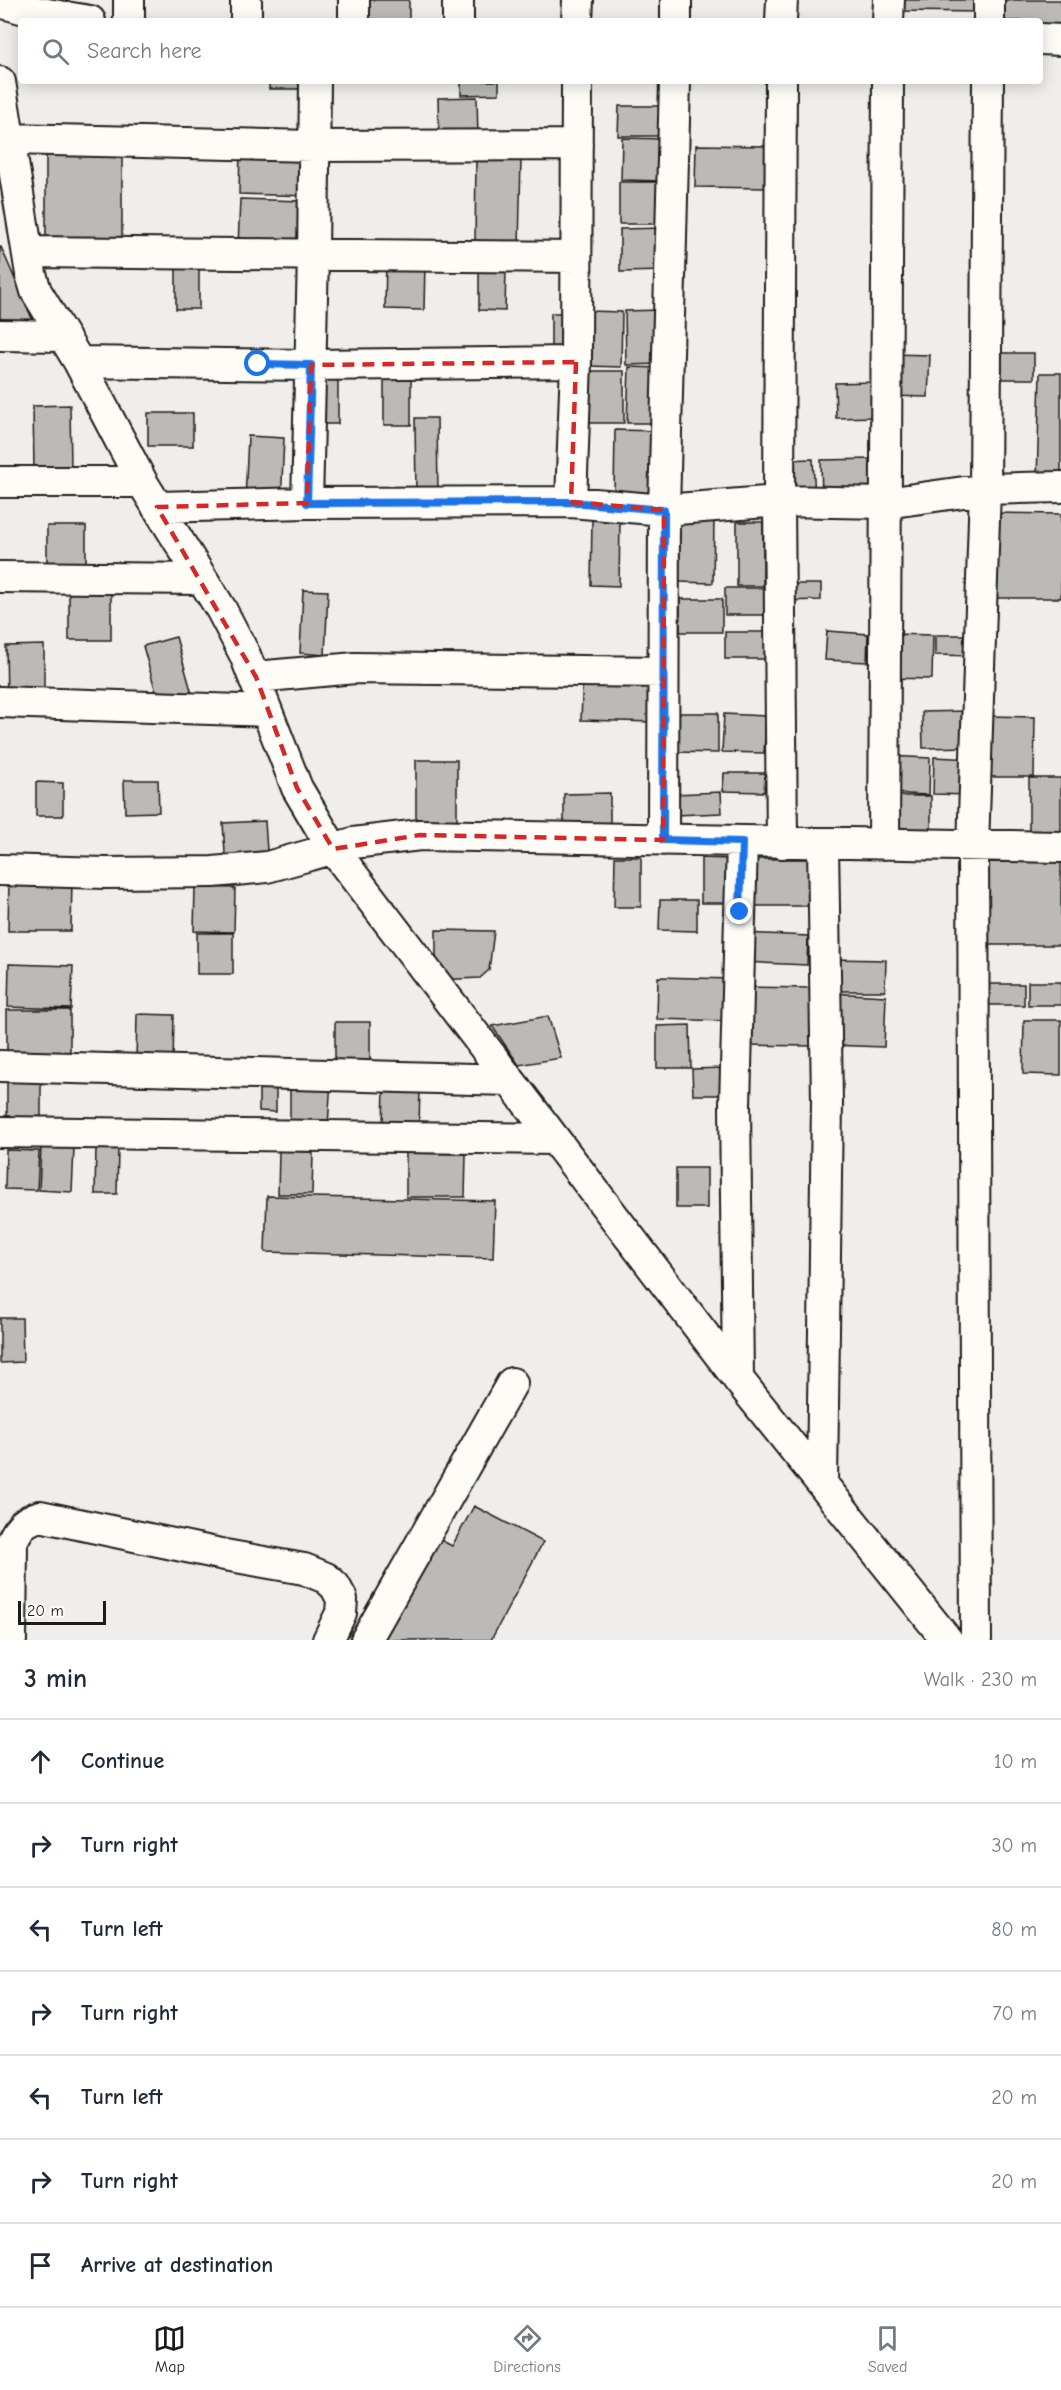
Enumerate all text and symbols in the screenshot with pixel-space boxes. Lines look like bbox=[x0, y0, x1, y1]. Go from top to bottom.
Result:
search box bbox=[18, 18, 1043, 84]
icon: search bbox=[39, 35, 72, 68]
text: Search here bbox=[87, 38, 202, 64]
route start bbox=[244, 350, 270, 376]
route end bbox=[726, 898, 752, 924]
scale bar bbox=[18, 1598, 106, 1626]
text: 20 m bbox=[27, 1602, 64, 1620]
text: 3 min bbox=[24, 1664, 87, 1694]
text: Walk · 230 m bbox=[924, 1668, 1037, 1691]
icon: ahead bbox=[24, 1745, 57, 1778]
text: Continue bbox=[81, 1748, 164, 1774]
text: 10 m bbox=[994, 1750, 1037, 1773]
icon: right bbox=[24, 1829, 57, 1862]
text: Turn right bbox=[81, 1832, 178, 1858]
text: 30 m bbox=[991, 1834, 1037, 1857]
icon: left bbox=[24, 1913, 57, 1946]
text: Turn left bbox=[81, 1916, 163, 1942]
text: 80 m bbox=[991, 1918, 1037, 1941]
icon: right bbox=[24, 1997, 57, 2030]
text: Turn right bbox=[81, 2000, 178, 2026]
text: 70 m bbox=[992, 2002, 1037, 2025]
icon: left bbox=[24, 2081, 57, 2114]
text: Turn left bbox=[81, 2084, 163, 2110]
text: 20 m bbox=[991, 2086, 1037, 2109]
icon: right bbox=[24, 2165, 57, 2198]
text: Turn right bbox=[81, 2168, 178, 2194]
text: 20 m bbox=[991, 2170, 1037, 2193]
icon: arrive bbox=[24, 2249, 57, 2282]
text: Arrive at destination bbox=[81, 2252, 273, 2278]
tab: Map bbox=[153, 2322, 186, 2376]
tab: Directions bbox=[493, 2322, 561, 2376]
tab: Saved bbox=[868, 2322, 908, 2376]

